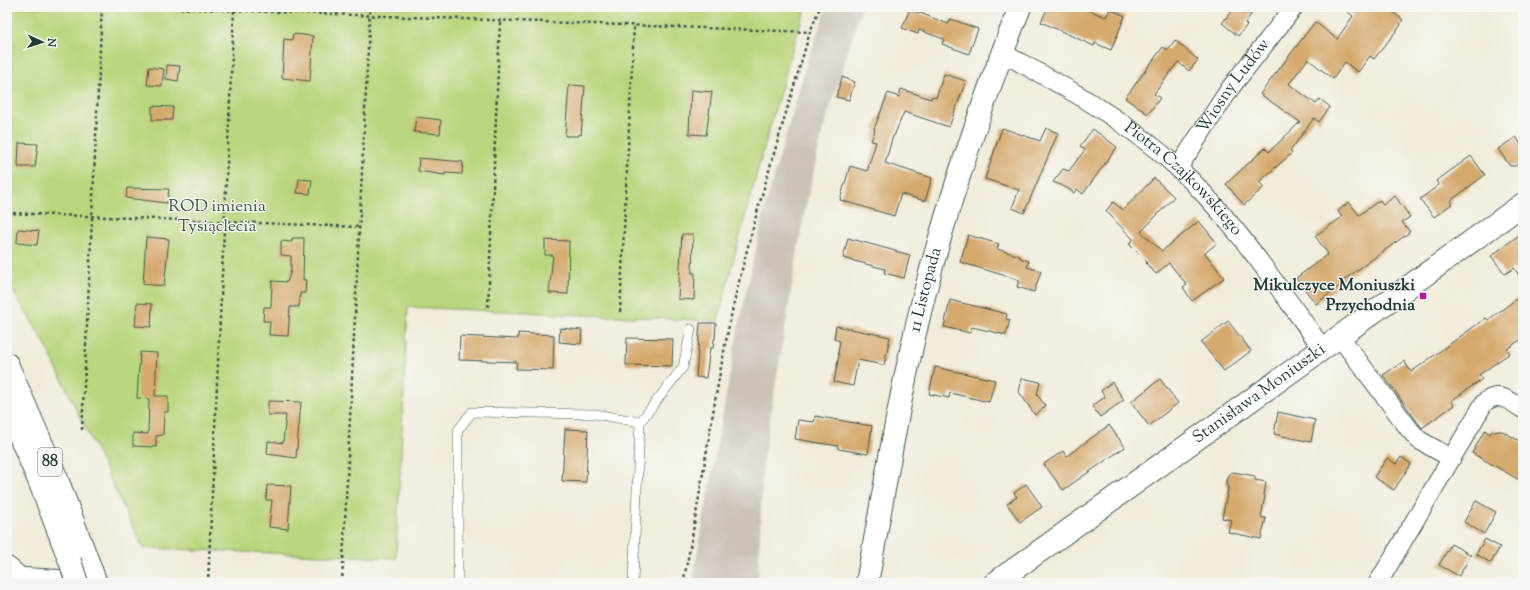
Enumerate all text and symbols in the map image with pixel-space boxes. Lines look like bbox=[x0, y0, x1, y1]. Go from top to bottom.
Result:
north arrow bbox=[22, 22, 62, 62]
street label: Wiosny Ludów bbox=[1192, 34, 1276, 138]
text: N bbox=[43, 37, 59, 47]
street label: Piotra Czajkowskiego bbox=[1119, 116, 1247, 241]
park label: ROD imienia Tysiąclecia bbox=[168, 195, 266, 239]
street label: 11 Listopada bbox=[904, 245, 949, 335]
place label: Mikulczyce Moniuszki Przychodnia bbox=[1253, 274, 1415, 318]
marker: Mikulczyce Moniuszki Przychodnia bbox=[1418, 291, 1428, 301]
street label: Stanisława Moniuszki bbox=[1188, 338, 1331, 450]
road number: 88 bbox=[38, 448, 62, 476]

